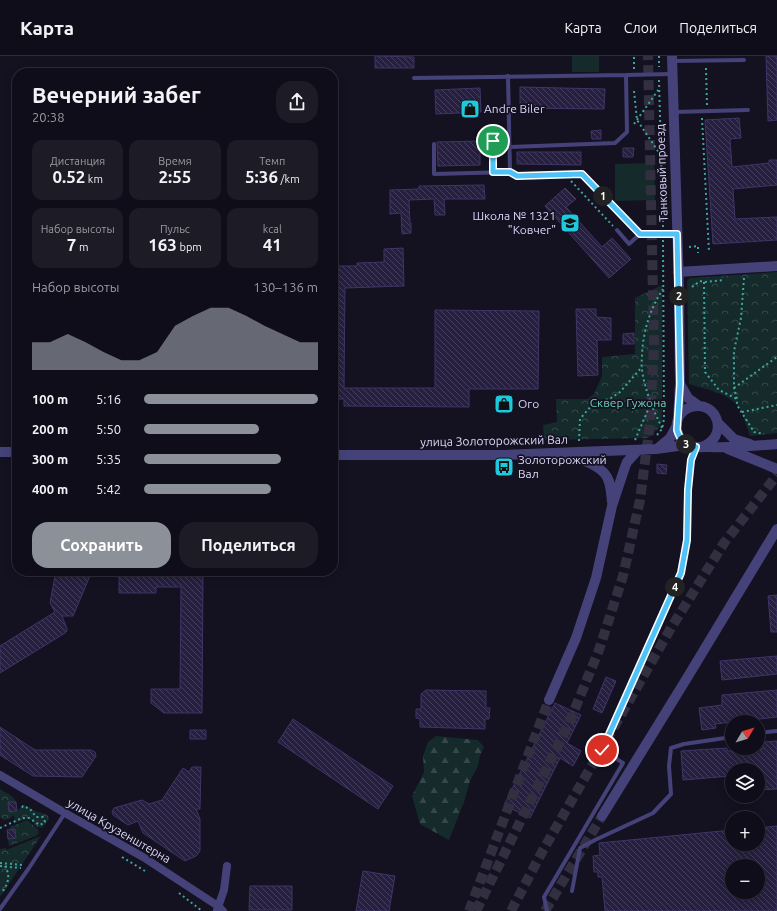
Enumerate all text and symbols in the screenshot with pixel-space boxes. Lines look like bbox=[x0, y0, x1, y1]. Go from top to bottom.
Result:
text: Карта bbox=[20, 17, 74, 39]
text: Карта bbox=[564, 20, 602, 36]
text: Слои bbox=[624, 20, 657, 36]
text: Поделиться bbox=[679, 20, 757, 36]
button: share bbox=[276, 81, 318, 123]
text: Вечерний забег bbox=[32, 82, 201, 107]
shop icon: Andre Biler bbox=[459, 98, 481, 120]
place label: Andre Biler bbox=[484, 102, 545, 115]
text: 20:38 bbox=[32, 110, 65, 124]
pin bbox=[476, 124, 510, 158]
street label: Танковый проезд bbox=[653, 124, 670, 222]
icon: arrive bbox=[482, 130, 504, 152]
text: Дистанция bbox=[50, 155, 105, 167]
text: Время bbox=[158, 155, 192, 167]
text: Темп bbox=[259, 155, 285, 167]
text: 0.52 bbox=[52, 167, 85, 186]
text: 2:55 bbox=[159, 167, 191, 186]
text: 5:36 bbox=[245, 167, 278, 186]
text: km bbox=[85, 173, 103, 185]
text: /km bbox=[278, 173, 300, 185]
pin: 1 bbox=[593, 186, 613, 206]
text: 1 bbox=[600, 190, 606, 202]
place label: Школа № 1321 "Ковчег" bbox=[472, 209, 556, 236]
school or university icon: Школа № 1321 "Ковчег" bbox=[559, 212, 581, 234]
text: Набор высоты bbox=[41, 223, 115, 235]
text: Пульс bbox=[160, 223, 190, 235]
text: kcal bbox=[263, 223, 282, 235]
text: 7 bbox=[67, 235, 76, 254]
text: 163 bbox=[148, 235, 177, 254]
text: 41 bbox=[263, 235, 282, 254]
text: m bbox=[76, 241, 88, 253]
text: bpm bbox=[177, 241, 202, 253]
text: Набор высоты bbox=[32, 280, 119, 294]
text: 130–136 m bbox=[253, 280, 318, 294]
pin: 2 bbox=[669, 286, 689, 306]
text: 2 bbox=[676, 290, 682, 302]
text: 100 m bbox=[32, 392, 68, 406]
text: 5:16 bbox=[96, 392, 121, 406]
shop icon: Ого bbox=[493, 393, 515, 415]
park label: Сквер Гужона bbox=[590, 396, 666, 409]
place label: Ого bbox=[518, 397, 539, 410]
text: 200 m bbox=[32, 422, 68, 436]
text: 5:50 bbox=[96, 422, 121, 436]
street label: улица Золоторожский Вал bbox=[420, 433, 568, 448]
pin: 3 bbox=[676, 434, 696, 454]
text: 3 bbox=[683, 438, 689, 450]
text: 300 m bbox=[32, 452, 68, 466]
text: 5:35 bbox=[96, 452, 121, 466]
place label: Золоторожский Вал bbox=[518, 453, 607, 480]
bus stop icon: Золоторожский Вал bbox=[493, 456, 515, 478]
text: 400 m bbox=[32, 482, 68, 496]
text: 5:42 bbox=[96, 482, 121, 496]
button: Сохранить bbox=[32, 522, 171, 568]
button: Поделиться bbox=[179, 522, 318, 568]
pin: 4 bbox=[665, 577, 685, 597]
text: 4 bbox=[672, 581, 678, 593]
north arrow bbox=[725, 715, 765, 755]
map controls bbox=[725, 715, 765, 899]
pin bbox=[585, 733, 619, 767]
icon: check bbox=[591, 739, 613, 761]
button: layers bbox=[725, 763, 765, 803]
street label: улица Крузенштерна bbox=[65, 796, 173, 865]
button: + bbox=[725, 811, 765, 851]
button: − bbox=[725, 859, 765, 899]

